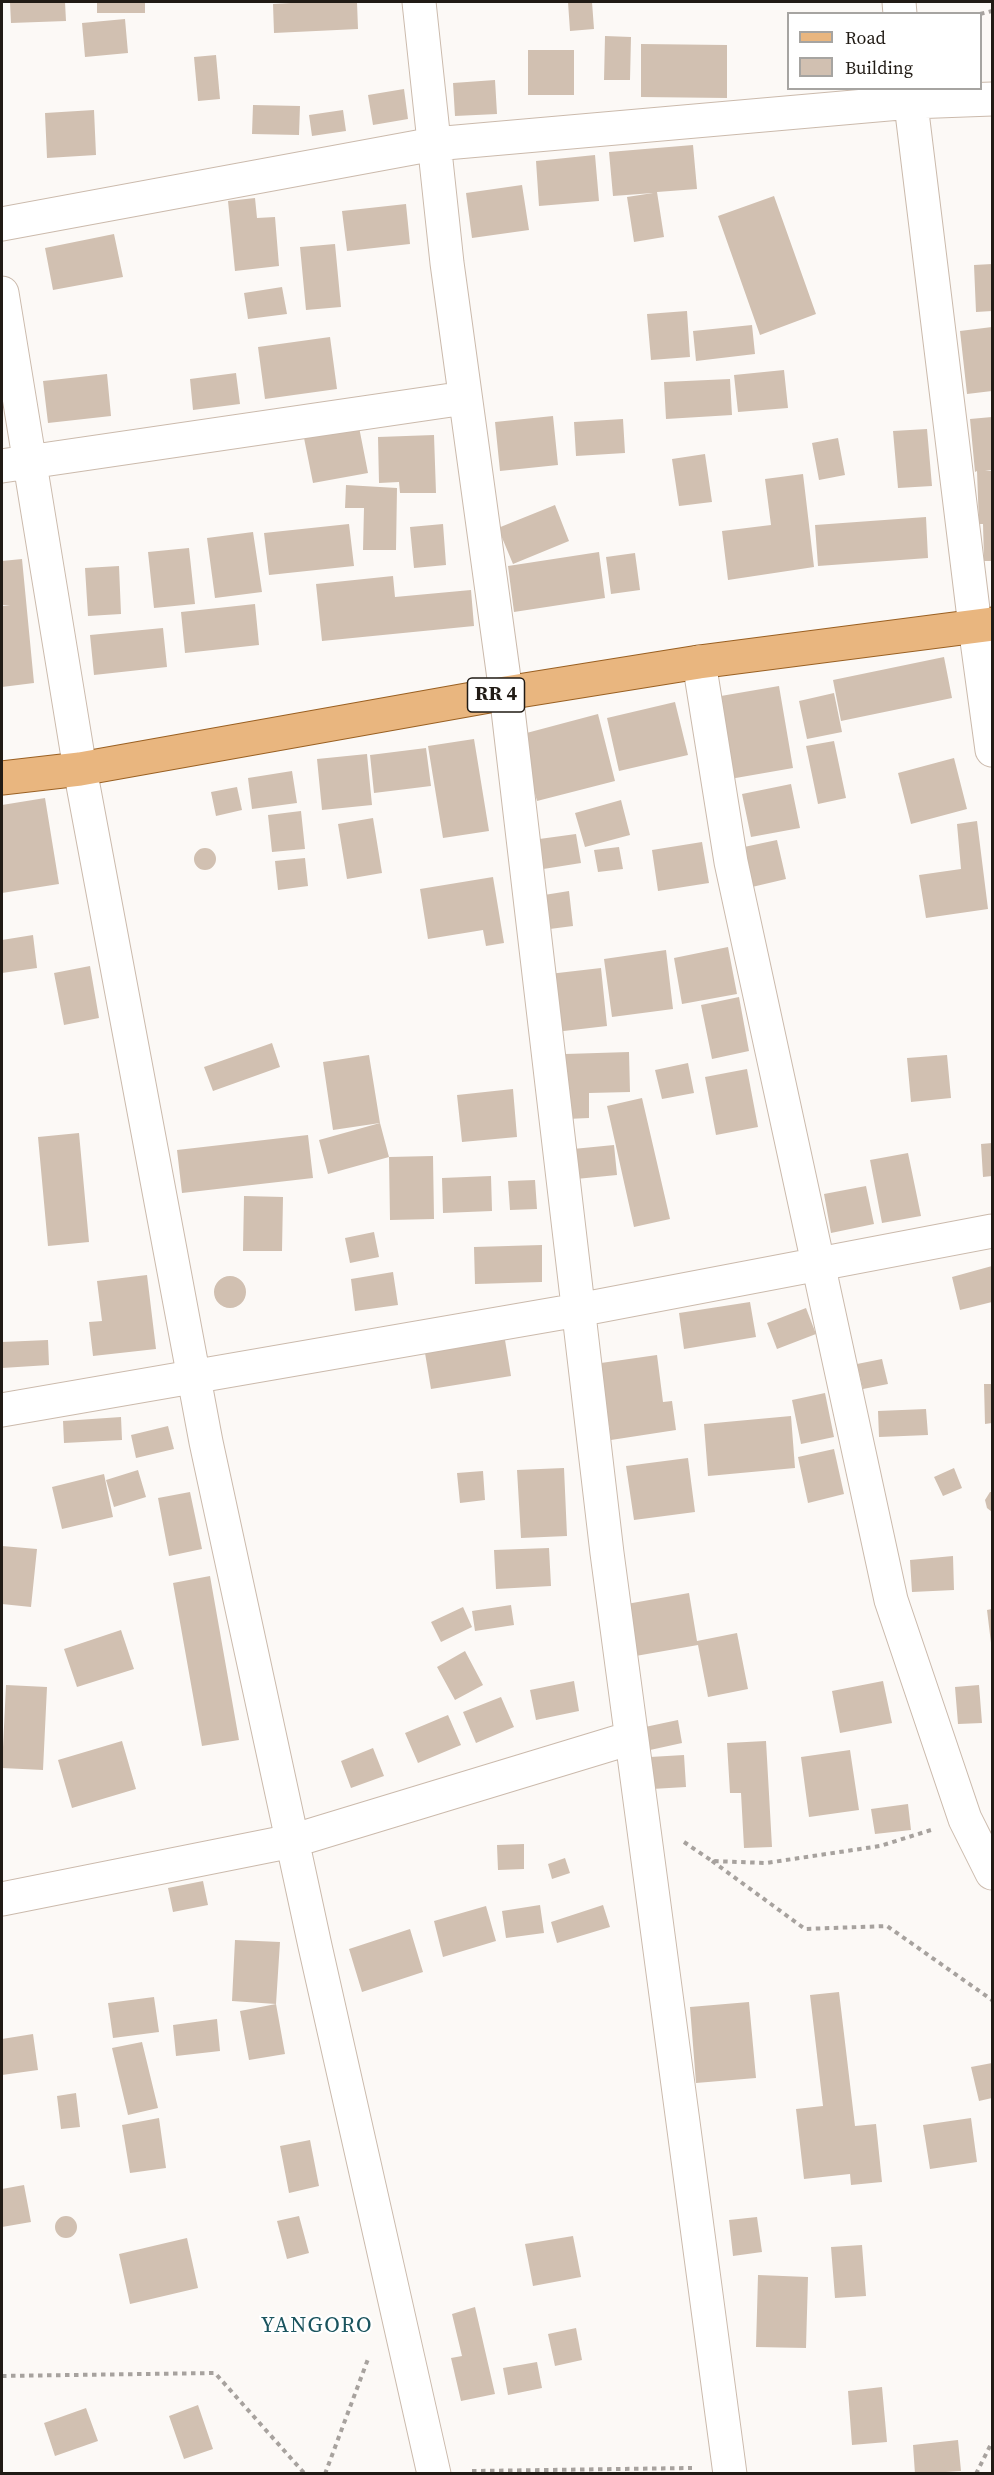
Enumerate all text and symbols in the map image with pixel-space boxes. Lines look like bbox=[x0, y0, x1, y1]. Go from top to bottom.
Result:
legend bbox=[787, 12, 982, 90]
text: Road bbox=[845, 25, 886, 50]
text: Building bbox=[845, 55, 913, 80]
road number: RR 4 bbox=[468, 678, 524, 712]
district label: YANGORO bbox=[261, 2313, 373, 2339]

